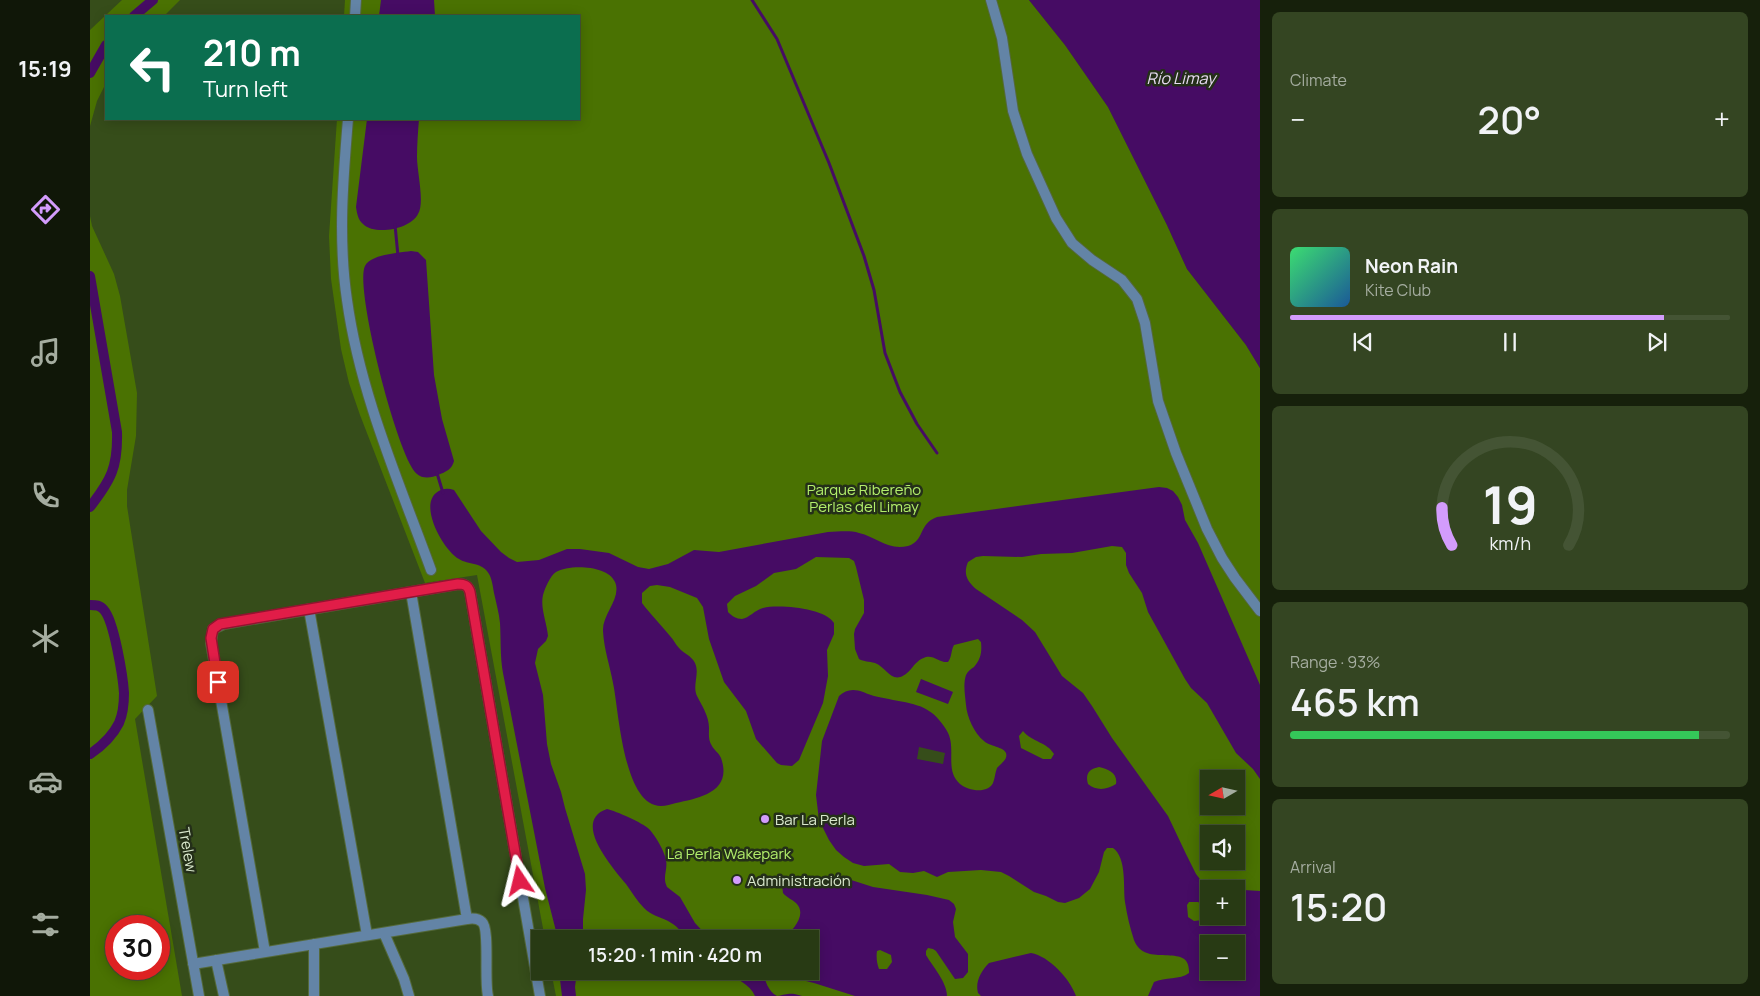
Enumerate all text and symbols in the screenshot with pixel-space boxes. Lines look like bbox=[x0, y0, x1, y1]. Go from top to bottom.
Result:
text: 210 m bbox=[203, 29, 301, 77]
icon: left bbox=[120, 35, 185, 100]
text: 15:19 bbox=[18, 54, 72, 84]
water label: Río Limay bbox=[1147, 67, 1218, 89]
text: Climate bbox=[1290, 69, 1347, 91]
text: Turn left bbox=[203, 74, 288, 104]
text: 20° bbox=[1478, 93, 1541, 145]
text: − bbox=[1290, 100, 1305, 138]
text: + bbox=[1714, 100, 1730, 138]
icon: directions bbox=[28, 192, 63, 227]
text: Neon Rain bbox=[1365, 253, 1458, 279]
text: Kite Club bbox=[1365, 279, 1431, 301]
icon: previous bbox=[1349, 328, 1377, 356]
icon: pause bbox=[1496, 328, 1524, 356]
icon: next bbox=[1643, 328, 1671, 356]
icon: music bbox=[28, 335, 63, 370]
text: 19 bbox=[1482, 469, 1538, 540]
icon: phone bbox=[28, 478, 63, 513]
park label: Parque Ribereño Perlas del Limay bbox=[807, 479, 921, 517]
text: km/h bbox=[1489, 531, 1531, 555]
icon: climate bbox=[28, 621, 63, 656]
text: Range · 93% bbox=[1290, 651, 1381, 673]
pin bbox=[197, 661, 239, 703]
icon: arrive bbox=[204, 668, 232, 696]
text: 465 km bbox=[1290, 675, 1420, 727]
icon: car bbox=[28, 764, 63, 799]
north arrow bbox=[1200, 770, 1245, 815]
map controls bbox=[1200, 770, 1245, 980]
place label: Bar La Perla bbox=[775, 809, 855, 830]
marker: Bar La Perla bbox=[759, 813, 771, 825]
button: sound bbox=[1200, 825, 1245, 870]
street label: Trelew bbox=[174, 826, 202, 875]
park label: La Perla Wakepark bbox=[667, 843, 792, 864]
position arrow bbox=[493, 854, 545, 906]
text: Arrival bbox=[1290, 856, 1336, 878]
place label: Administración bbox=[747, 870, 851, 891]
marker: Administración bbox=[731, 874, 743, 886]
button: + bbox=[1200, 880, 1245, 925]
text: 15:20 bbox=[1290, 880, 1387, 932]
icon: filters bbox=[28, 907, 63, 942]
speed limit sign: 30 bbox=[105, 915, 170, 980]
button: − bbox=[1200, 935, 1245, 980]
text: 15:20 · 1 min · 420 m bbox=[588, 942, 762, 968]

